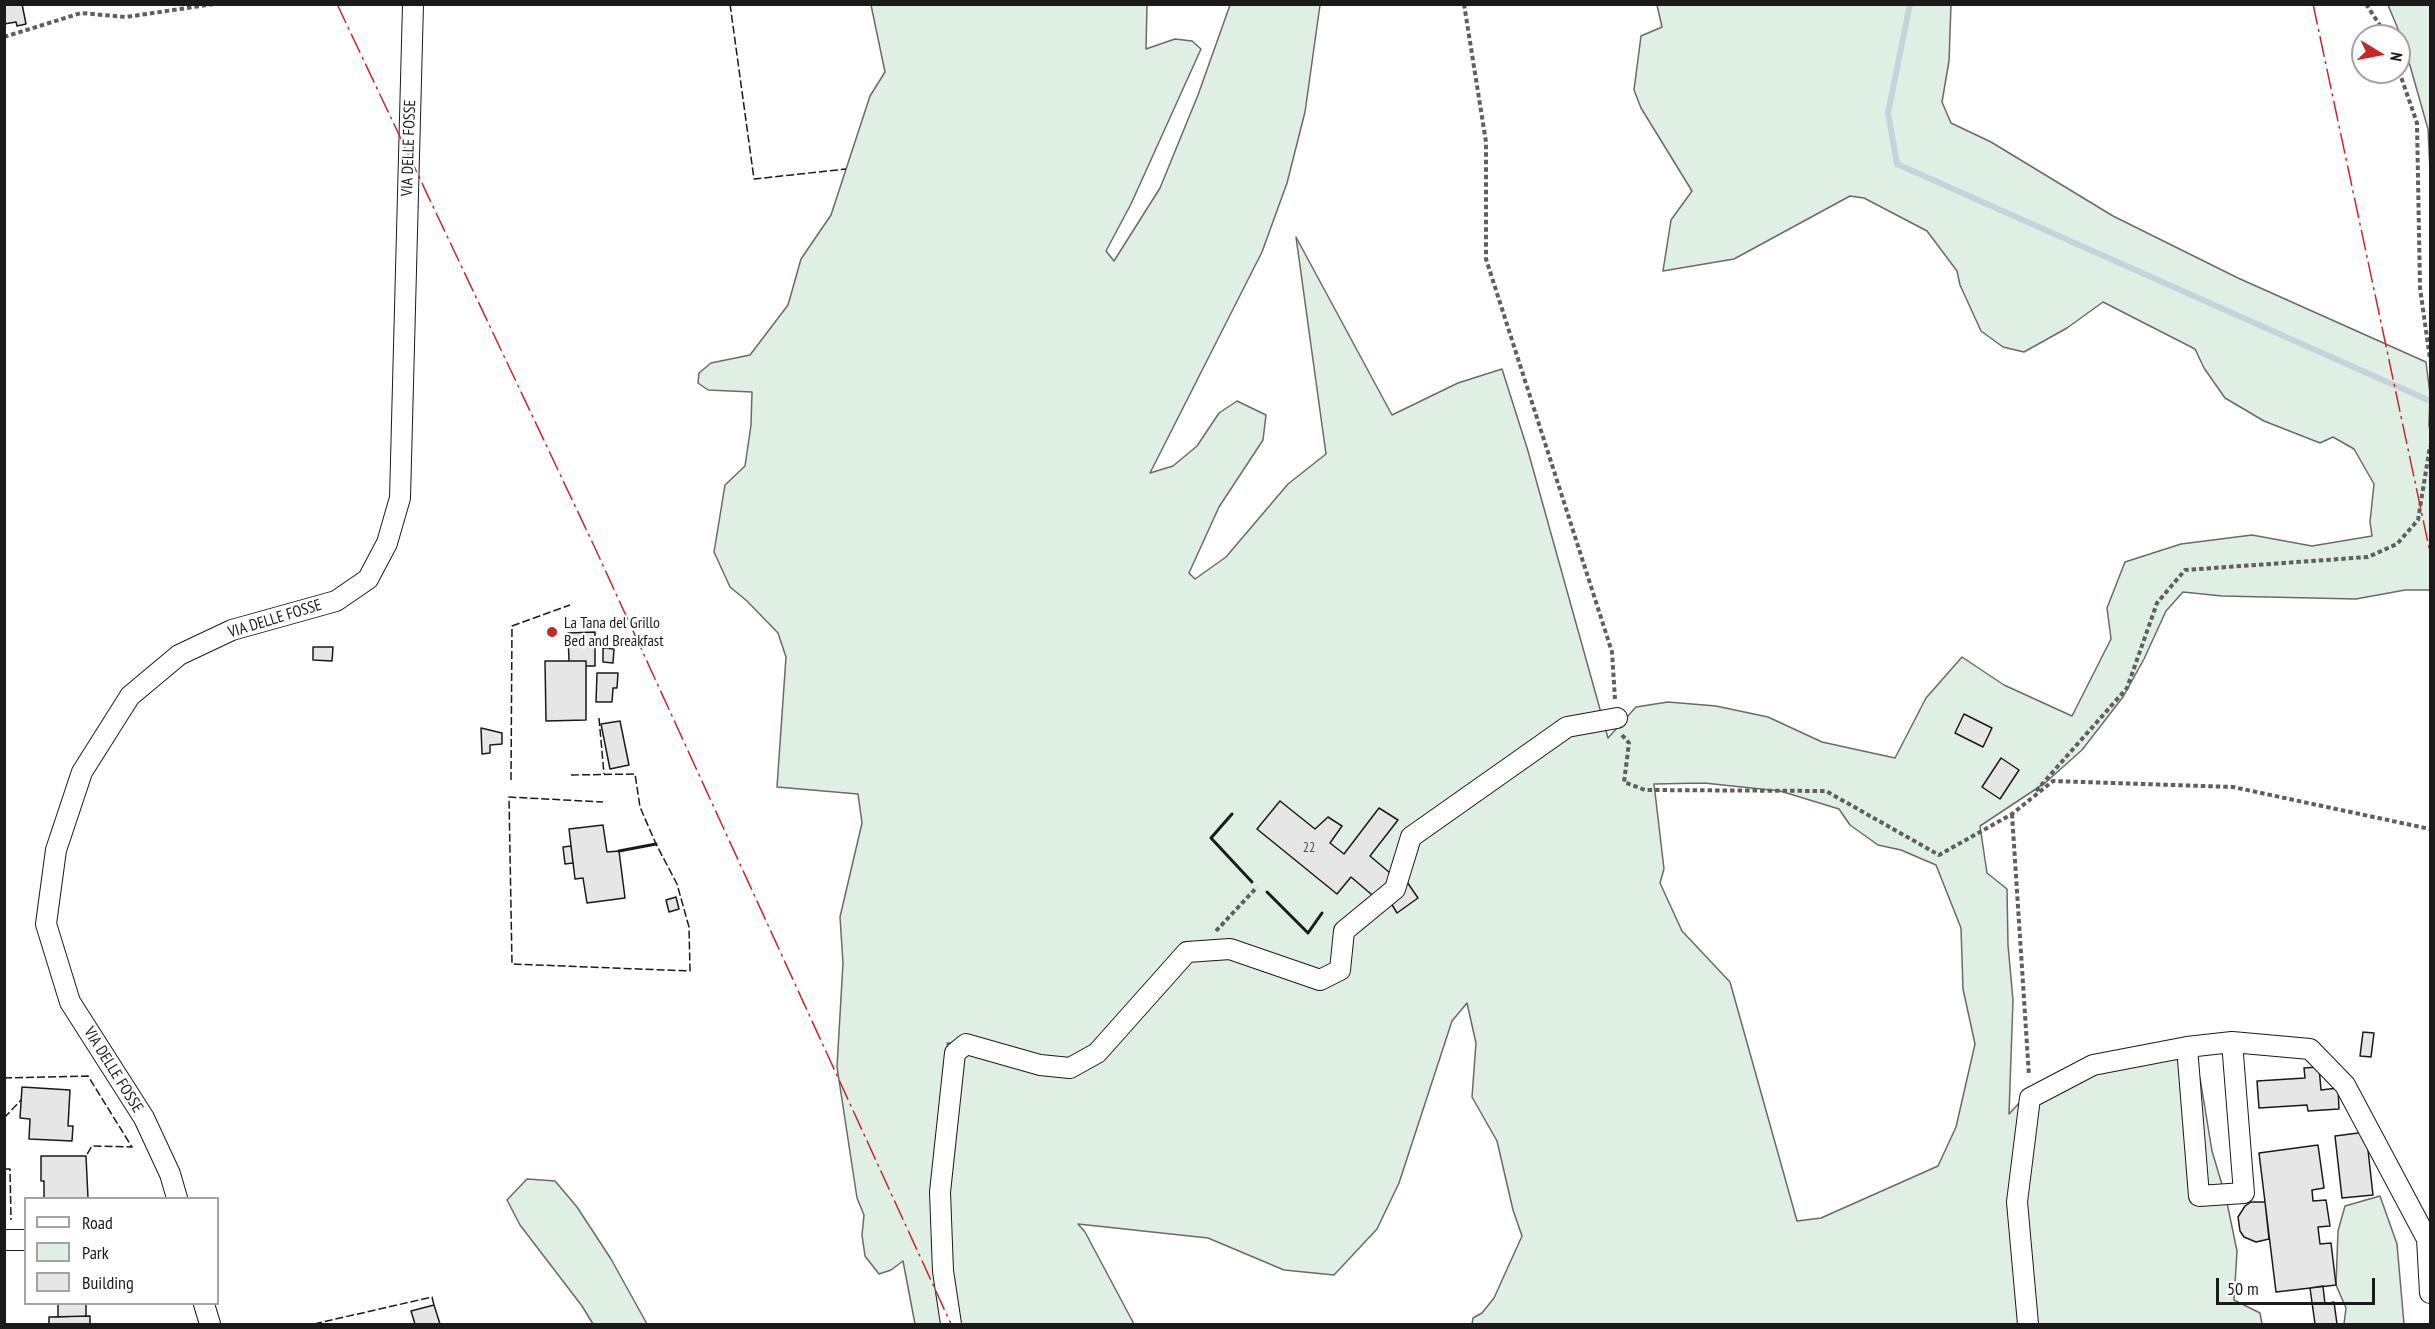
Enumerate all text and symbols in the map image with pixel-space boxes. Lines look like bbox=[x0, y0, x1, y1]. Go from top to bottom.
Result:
north arrow bbox=[2351, 24, 2411, 84]
text: N bbox=[2386, 51, 2407, 63]
street label: VIA DELLE FOSSE bbox=[398, 99, 420, 197]
street label: VIA DELLE FOSSE bbox=[226, 596, 324, 642]
place label: La Tana del Grillo Bed and Breakfast bbox=[564, 613, 664, 651]
marker: La Tana del Grillo Bed and Breakfast bbox=[545, 625, 559, 639]
house number: 22 bbox=[1303, 840, 1315, 856]
street label: VIA DELLE FOSSE bbox=[79, 1024, 147, 1116]
legend bbox=[24, 1197, 219, 1305]
text: Road bbox=[82, 1211, 113, 1234]
text: Park bbox=[82, 1241, 109, 1264]
scale bar bbox=[2219, 1266, 2378, 1304]
text: Building bbox=[82, 1271, 134, 1294]
text: 50 m bbox=[2227, 1277, 2259, 1300]

